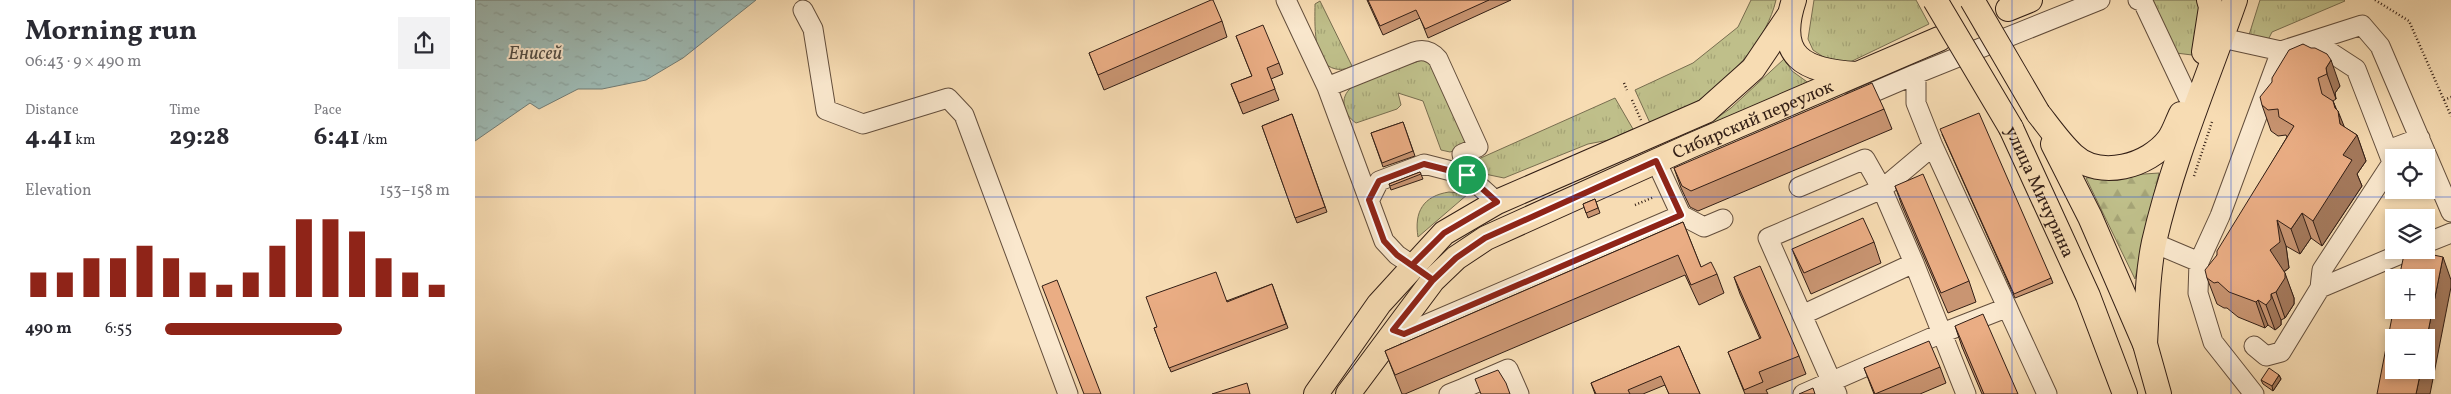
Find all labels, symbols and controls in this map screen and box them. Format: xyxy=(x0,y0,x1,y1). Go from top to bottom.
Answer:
text: Morning run xyxy=(25,12,197,51)
button: share xyxy=(398,17,450,69)
water label: Енисей xyxy=(508,41,562,67)
text: 06:43 · 9 × 490 m xyxy=(25,51,142,73)
street label: Сибирский переулок xyxy=(1669,75,1838,166)
text: Distance xyxy=(25,101,79,120)
text: Time xyxy=(169,101,200,120)
text: Pace xyxy=(314,101,342,120)
text: 4.41 xyxy=(25,120,72,155)
text: 29:28 xyxy=(169,120,230,155)
text: 6:41 xyxy=(314,120,360,155)
street label: улица Мичурина xyxy=(1998,123,2080,262)
text: km xyxy=(72,131,95,150)
text: /km xyxy=(360,131,388,150)
map controls xyxy=(2385,149,2435,379)
button: locate xyxy=(2385,149,2435,199)
pin xyxy=(1446,154,1488,196)
icon: arrive xyxy=(1453,161,1481,189)
text: Elevation xyxy=(25,180,92,202)
text: 153–158 m xyxy=(379,180,450,202)
button: layers xyxy=(2385,209,2435,259)
button: + xyxy=(2385,269,2435,319)
text: 490 m xyxy=(25,318,72,340)
text: 6:55 xyxy=(105,318,132,340)
button: − xyxy=(2385,329,2435,379)

